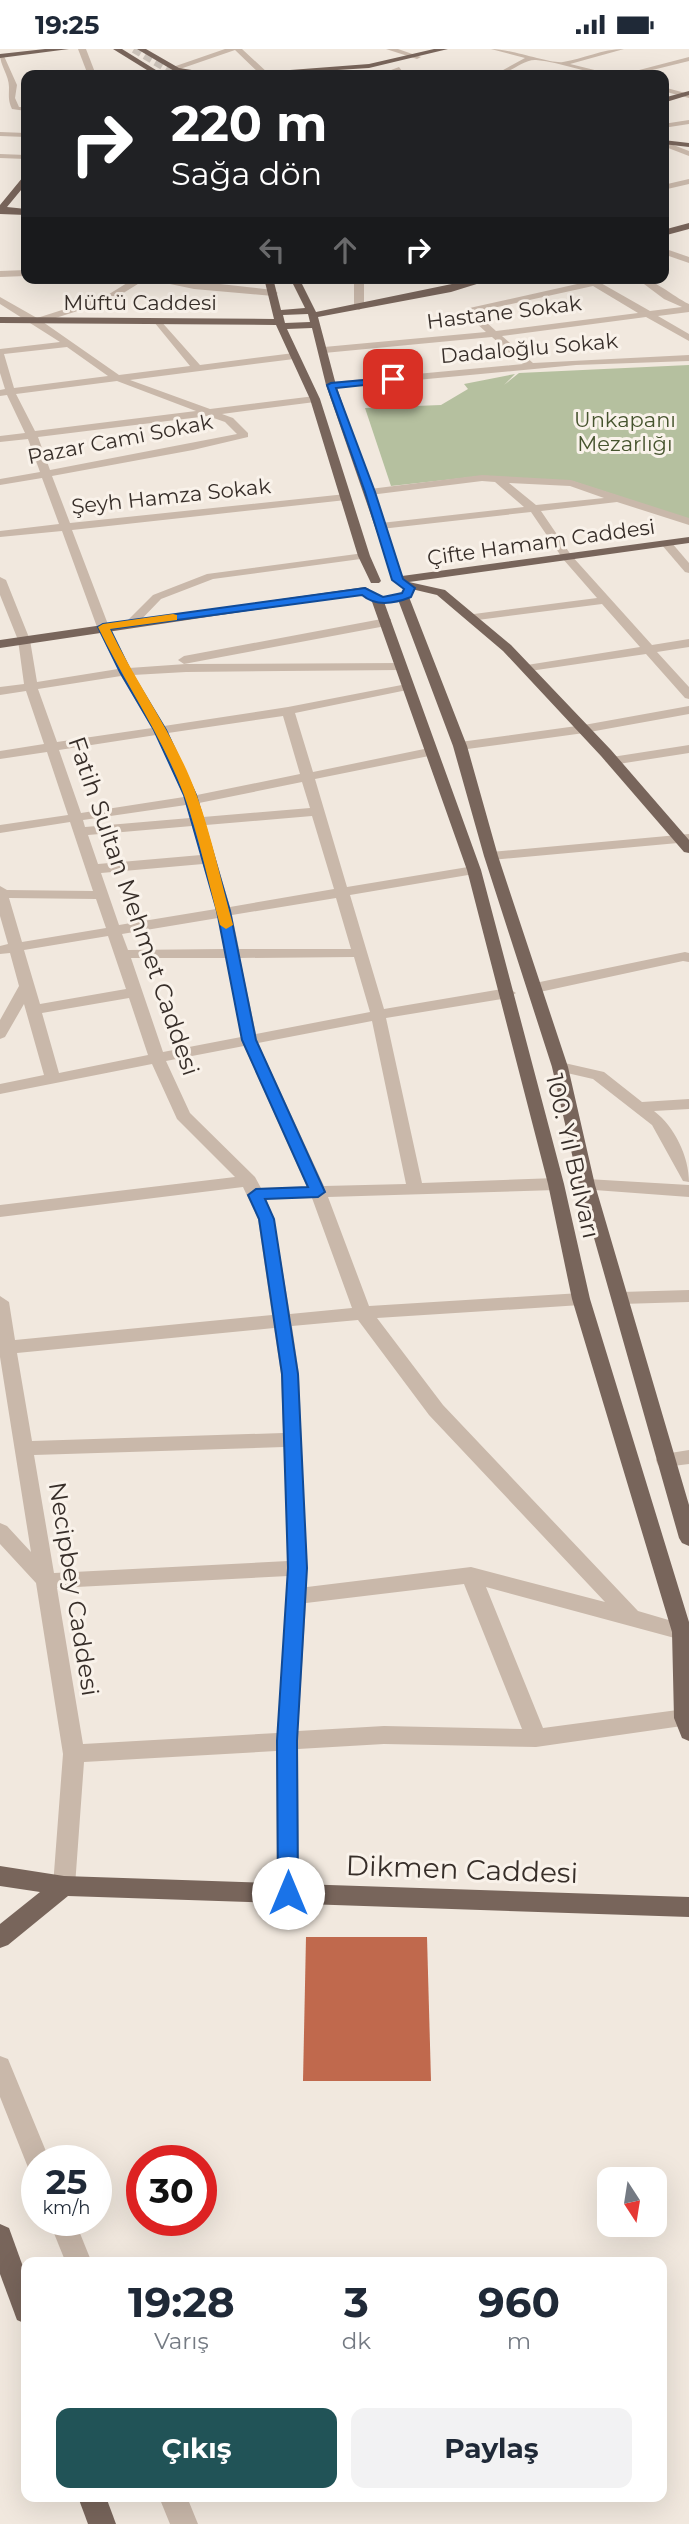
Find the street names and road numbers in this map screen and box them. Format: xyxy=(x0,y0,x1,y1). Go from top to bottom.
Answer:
street label: Müftü Caddesi xyxy=(63,290,217,315)
street label: Hastane Sokak xyxy=(425,290,583,334)
street label: Dadaloğlu Sokak xyxy=(439,328,619,368)
street label: Pazar Cami Sokak xyxy=(25,409,215,469)
street label: Şeyh Hamza Sokak xyxy=(70,473,272,519)
street label: Çifte Hamam Caddesi xyxy=(425,514,657,570)
street label: Fatih Sultan Mehmet Caddesi xyxy=(62,733,206,1079)
street label: 100. Yıl Bulvarı xyxy=(540,1071,606,1241)
street label: Necipbey Caddesi xyxy=(43,1480,105,1698)
street label: Dikmen Caddesi xyxy=(345,1848,579,1890)

